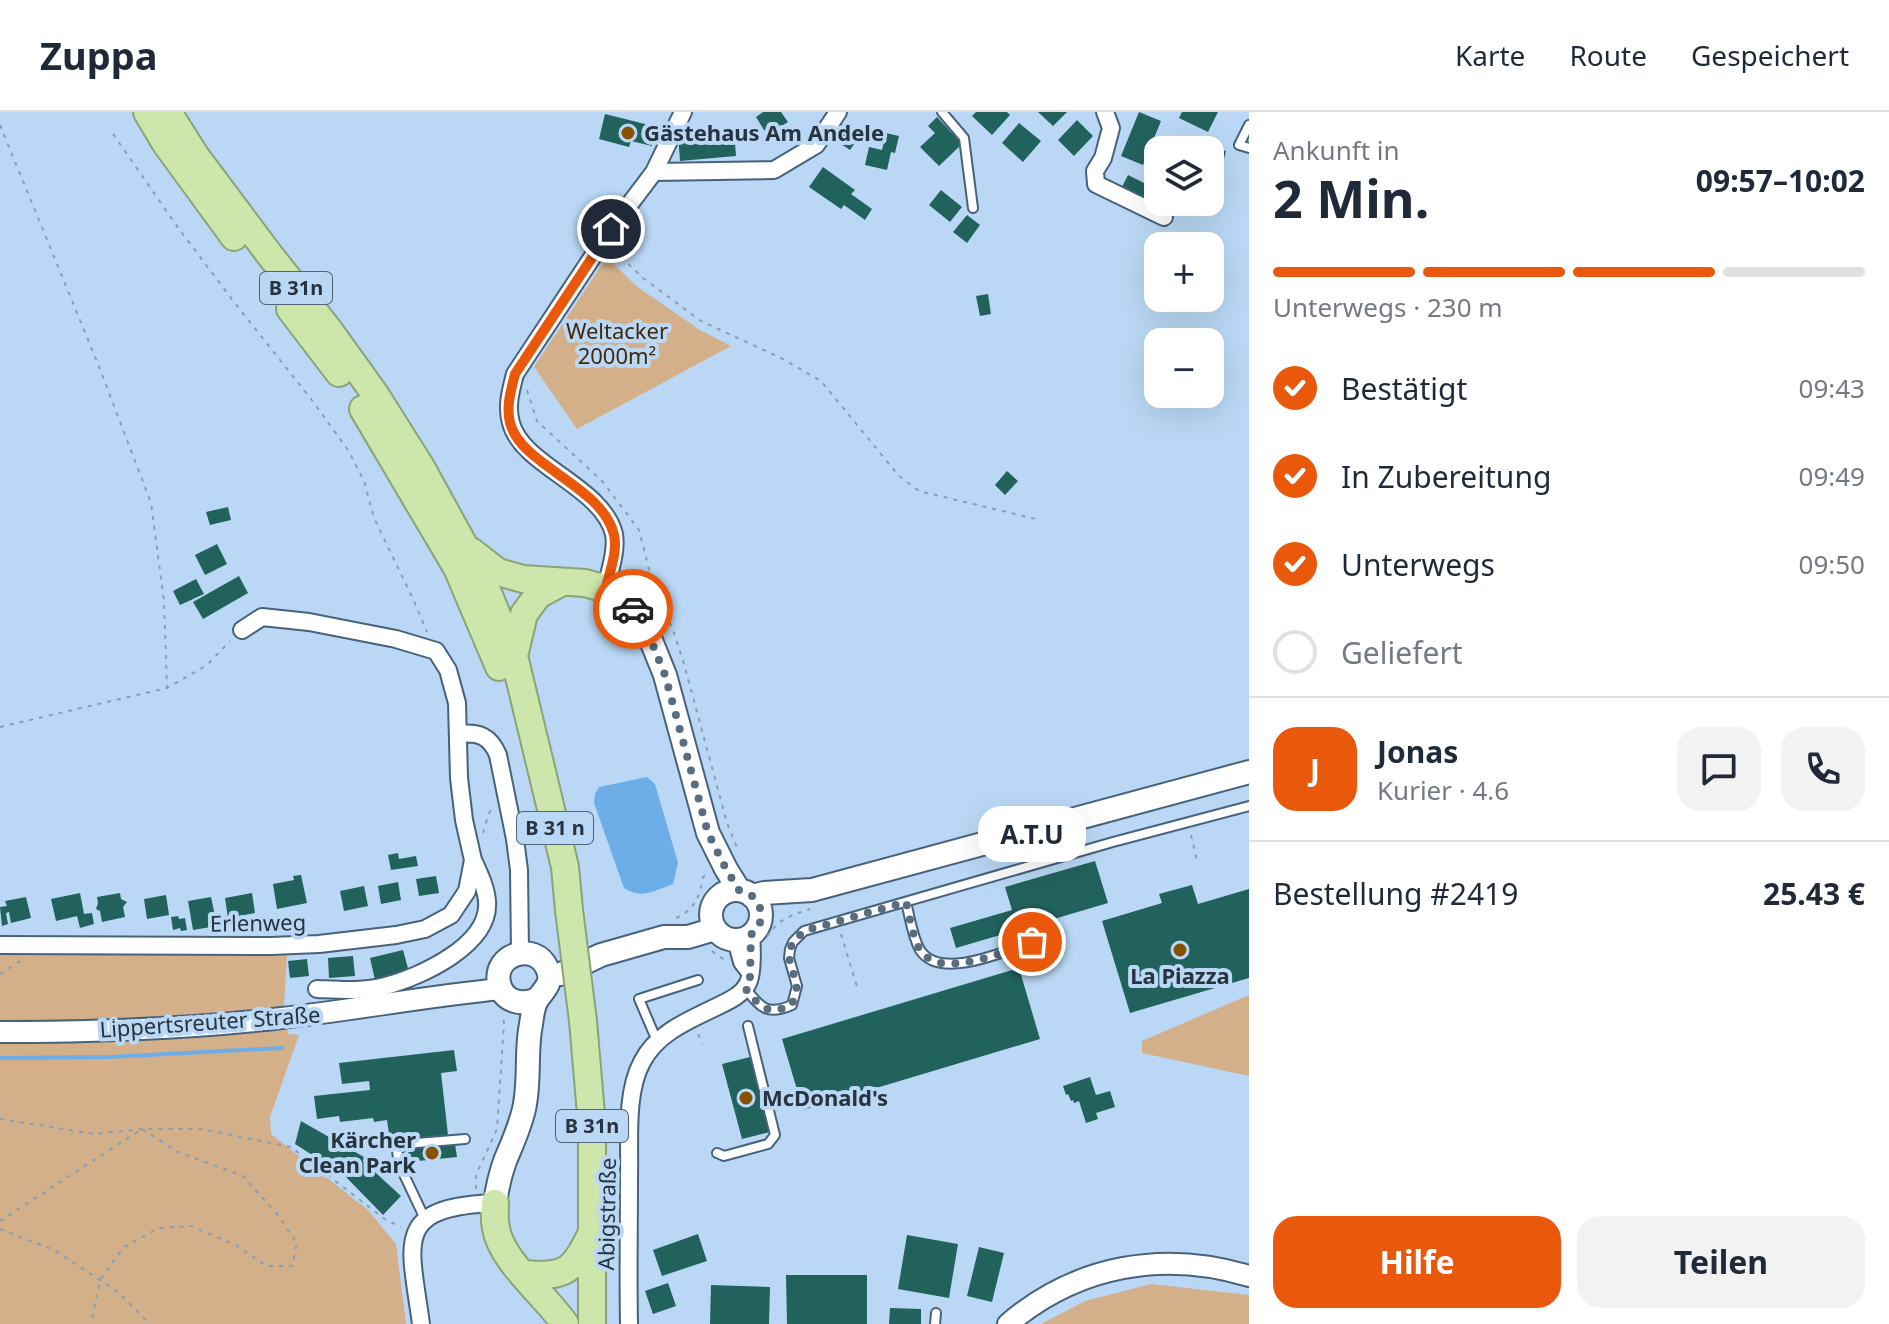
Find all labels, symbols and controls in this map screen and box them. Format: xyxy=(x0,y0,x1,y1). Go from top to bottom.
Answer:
text: Zuppa xyxy=(40,29,158,81)
text: Karte xyxy=(1455,36,1525,74)
text: Route xyxy=(1569,36,1647,74)
text: Gespeichert xyxy=(1691,36,1849,74)
place label: Gästehaus Am Andele xyxy=(644,117,884,147)
marker: Gästehaus Am Andele xyxy=(619,124,637,142)
text: Ankunft in xyxy=(1273,132,1400,168)
map controls xyxy=(1144,136,1224,408)
button: layers xyxy=(1144,136,1224,216)
text: 09:57–10:02 xyxy=(1696,160,1865,201)
text: 2 Min. xyxy=(1273,162,1429,233)
pin xyxy=(577,195,645,263)
icon: home xyxy=(589,207,633,251)
button: + xyxy=(1144,232,1224,312)
road number: B 31n xyxy=(260,272,332,304)
text: Unterwegs · 230 m xyxy=(1273,289,1503,325)
park label: Weltacker 2000m² xyxy=(566,315,668,370)
button: − xyxy=(1144,328,1224,408)
icon: check xyxy=(1273,366,1317,410)
text: Bestätigt xyxy=(1341,368,1467,409)
text: 09:43 xyxy=(1799,370,1865,406)
icon: check xyxy=(1273,454,1317,498)
text: In Zubereitung xyxy=(1341,456,1551,497)
text: 09:49 xyxy=(1799,458,1865,494)
icon: check xyxy=(1273,542,1317,586)
text: Unterwegs xyxy=(1341,544,1495,585)
text: 09:50 xyxy=(1799,546,1865,582)
courier xyxy=(593,569,673,649)
icon: car xyxy=(611,587,655,631)
text: Geliefert xyxy=(1341,632,1463,673)
button: chat xyxy=(1677,727,1761,811)
button: phone xyxy=(1781,727,1865,811)
text: Jonas xyxy=(1377,731,1458,772)
text: J xyxy=(1310,749,1320,790)
text: Kurier · 4.6 xyxy=(1377,772,1509,808)
callout: A.T.U xyxy=(978,806,1086,862)
road number: B 31 n xyxy=(517,812,593,844)
text: A.T.U xyxy=(1000,816,1064,852)
text: Bestellung #2419 xyxy=(1273,873,1518,914)
text: 25.43 € xyxy=(1763,873,1865,914)
street label: Erlenweg xyxy=(210,906,306,938)
pin xyxy=(998,908,1066,976)
icon: bag xyxy=(1010,920,1054,964)
marker: La Piazza xyxy=(1171,941,1189,959)
place label: La Piazza xyxy=(1130,960,1230,990)
street label: Lippertsreuter Straße xyxy=(98,998,321,1044)
place label: McDonald's xyxy=(762,1082,888,1112)
marker: McDonald's xyxy=(737,1089,755,1107)
road number: B 31n xyxy=(556,1110,628,1142)
place label: Kärcher Clean Park xyxy=(299,1124,416,1179)
marker: Kärcher Clean Park xyxy=(423,1144,441,1162)
street label: Abigstraße xyxy=(590,1157,622,1271)
button: Hilfe xyxy=(1273,1216,1561,1308)
button: Teilen xyxy=(1577,1216,1865,1308)

